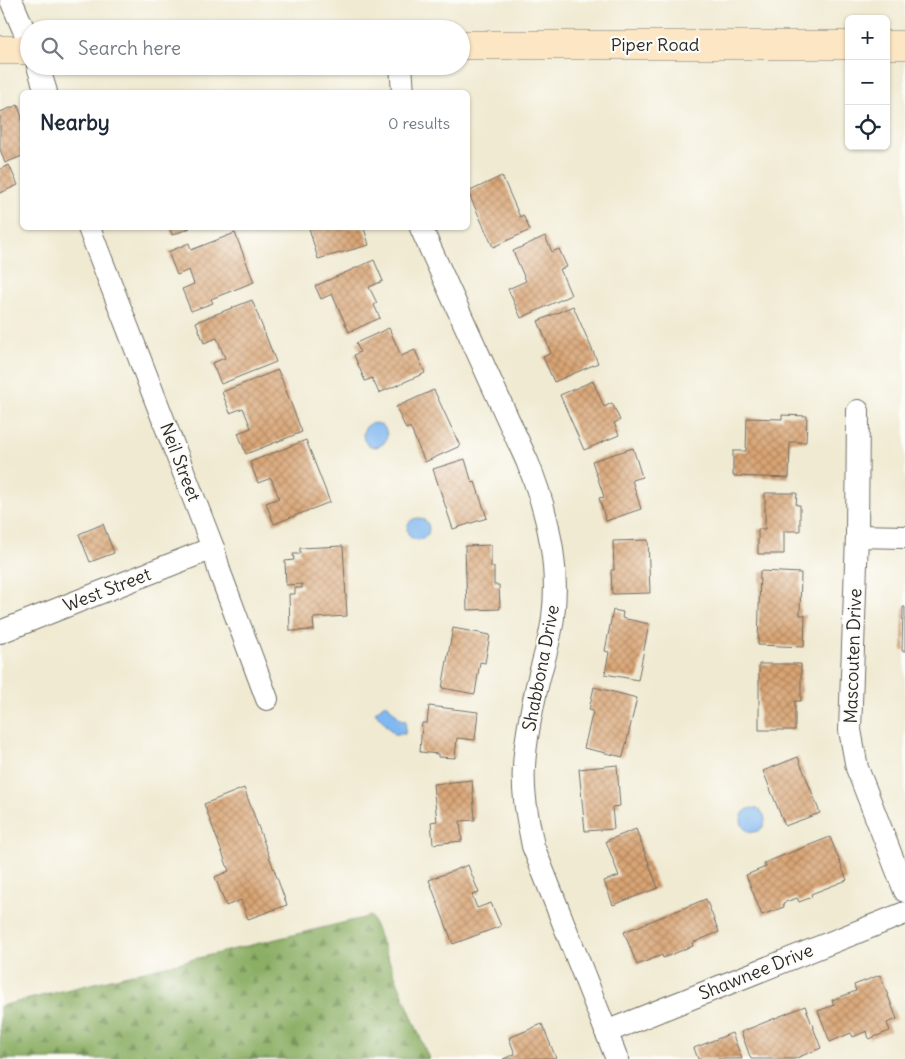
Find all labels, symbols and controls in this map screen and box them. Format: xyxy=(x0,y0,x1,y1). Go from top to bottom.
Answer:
map controls xyxy=(845,15,890,150)
button: + xyxy=(845,15,890,60)
search box xyxy=(20,20,470,75)
street label: Piper Road xyxy=(611,33,700,56)
icon: search xyxy=(38,34,66,62)
text: Search here xyxy=(78,36,181,60)
button: − xyxy=(845,60,890,105)
button: locate xyxy=(845,105,890,150)
text: Nearby xyxy=(40,109,110,136)
text: 0 results xyxy=(388,113,450,133)
street label: Neil Street xyxy=(155,419,206,504)
street label: West Street xyxy=(60,562,154,617)
street label: Mascouten Drive xyxy=(839,588,866,724)
street label: Shabbona Drive xyxy=(517,603,564,733)
street label: Shawnee Drive xyxy=(695,938,816,1005)

